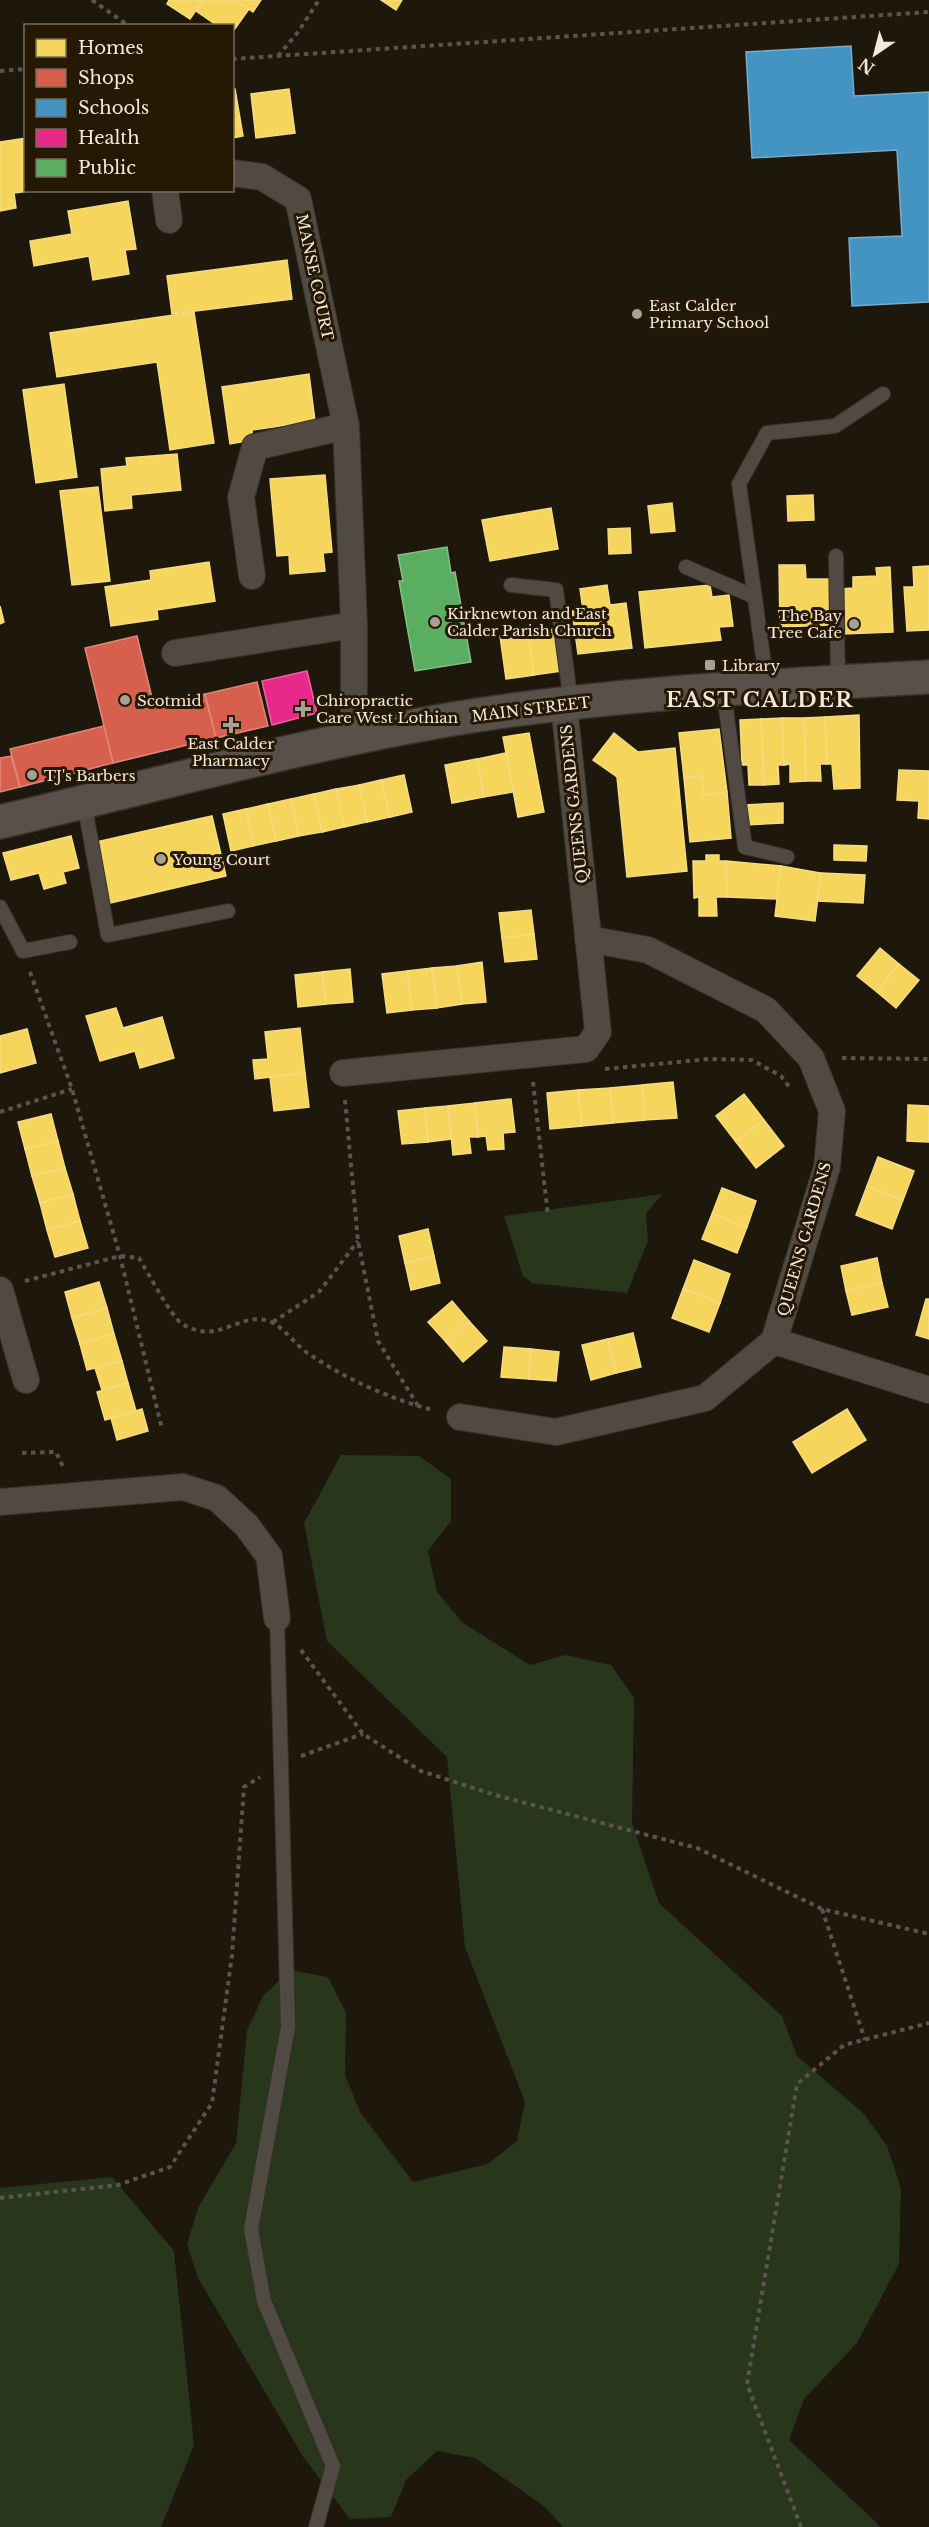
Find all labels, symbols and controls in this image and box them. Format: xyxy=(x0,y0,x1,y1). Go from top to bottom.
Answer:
legend xyxy=(24,24,234,192)
north arrow xyxy=(845,24,905,84)
text: Homes xyxy=(78,37,144,59)
text: N xyxy=(854,54,878,79)
text: Shops xyxy=(78,67,134,89)
text: Schools xyxy=(78,97,149,119)
text: Health xyxy=(78,127,140,149)
text: Public xyxy=(78,157,136,179)
street label: MANSE COURT xyxy=(292,212,338,342)
place label: East Calder Primary School xyxy=(649,296,769,332)
marker: East Calder Primary School xyxy=(630,307,644,321)
place label: Kirknewton and East Calder Parish Church xyxy=(447,604,612,640)
place label: The Bay Tree Cafe xyxy=(768,606,842,642)
marker: Kirknewton and East Calder Parish Church xyxy=(428,615,442,629)
marker: The Bay Tree Cafe xyxy=(847,617,861,631)
place label: Library xyxy=(722,656,780,675)
marker: Library xyxy=(703,658,717,672)
district label: EAST CALDER xyxy=(666,687,854,713)
place label: Scotmid xyxy=(137,691,202,710)
place label: Chiropractic Care West Lothian xyxy=(316,691,458,727)
street label: MAIN STREET xyxy=(471,692,591,726)
marker: Scotmid xyxy=(118,693,132,707)
marker: Chiropractic Care West Lothian xyxy=(294,700,312,718)
marker: East Calder Pharmacy xyxy=(224,718,238,732)
street label: QUEENS GARDENS xyxy=(556,724,592,884)
place label: East Calder Pharmacy xyxy=(187,734,275,770)
place label: TJ's Barbers xyxy=(44,766,136,785)
marker: TJ's Barbers xyxy=(25,768,39,782)
place label: Young Court xyxy=(172,850,271,869)
marker: Young Court xyxy=(154,852,168,866)
street label: QUEENS GARDENS xyxy=(773,1160,835,1318)

